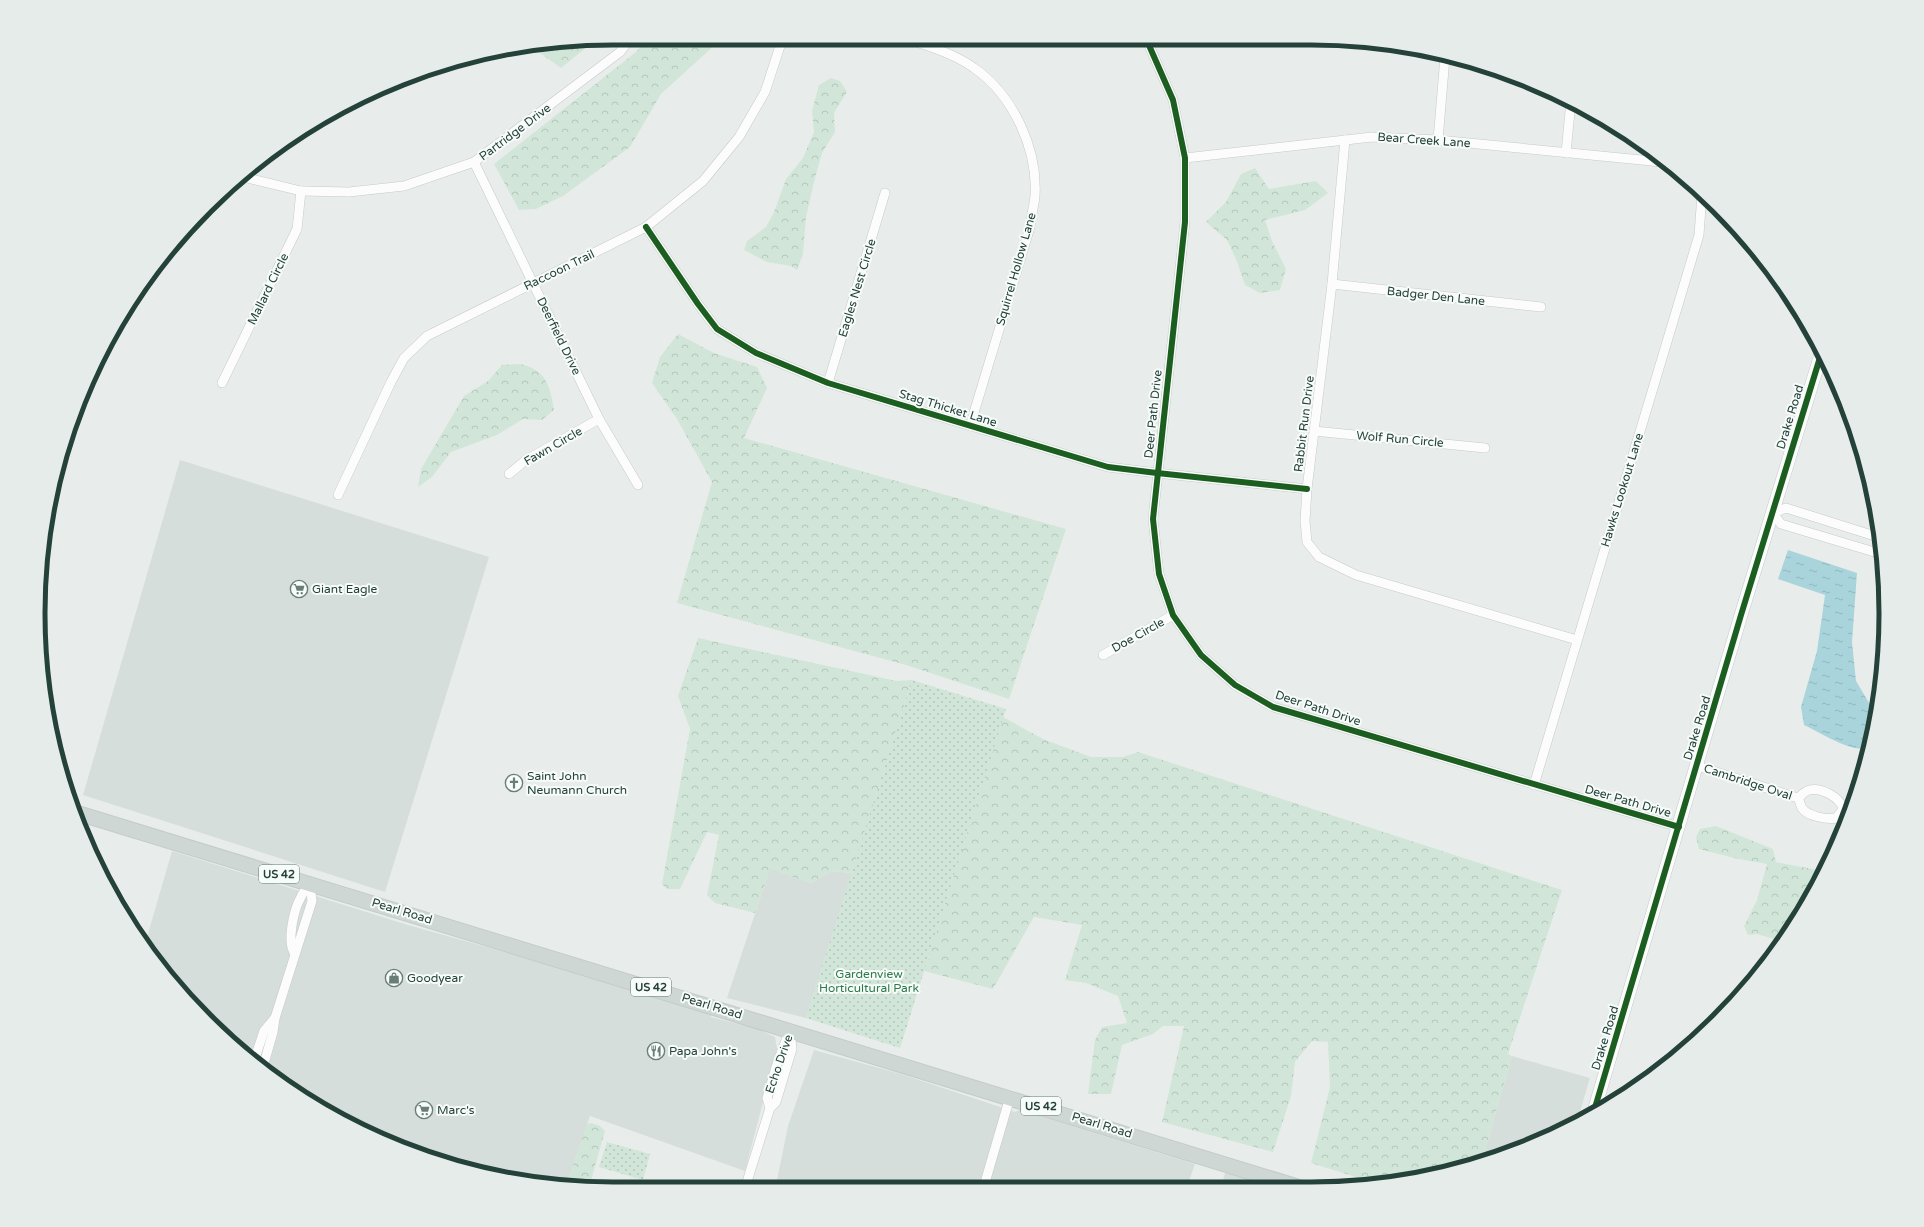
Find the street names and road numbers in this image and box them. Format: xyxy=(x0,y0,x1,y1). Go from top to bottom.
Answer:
street label: Partridge Drive xyxy=(476,100,554,163)
street label: Bear Creek Lane xyxy=(1377,130,1471,150)
street label: Squirrel Hollow Lane xyxy=(993,211,1039,327)
street label: Eagles Nest Circle xyxy=(835,237,879,339)
street label: Raccoon Trail xyxy=(521,247,597,293)
street label: Mallard Circle xyxy=(245,251,291,327)
street label: Badger Den Lane xyxy=(1386,284,1486,308)
street label: Deerfield Drive xyxy=(534,295,584,377)
street label: Deer Path Drive xyxy=(1141,369,1165,459)
street label: Rabbit Run Drive xyxy=(1291,375,1317,473)
street label: Drake Road xyxy=(1774,383,1806,451)
street label: Stag Thicket Lane xyxy=(897,386,999,430)
street label: Fawn Circle xyxy=(521,424,585,468)
street label: Wolf Run Circle xyxy=(1356,428,1445,450)
street label: Hawks Lookout Lane xyxy=(1598,431,1646,549)
street label: Doe Circle xyxy=(1109,615,1167,655)
street label: Deer Path Drive xyxy=(1274,688,1363,728)
street label: Drake Road xyxy=(1681,694,1713,762)
street label: Cambridge Oval xyxy=(1702,761,1794,803)
street label: Deer Path Drive xyxy=(1583,782,1673,820)
road number: US 42 xyxy=(259,865,299,883)
street label: Pearl Road xyxy=(370,895,434,927)
road number: US 42 xyxy=(631,978,671,996)
street label: Pearl Road xyxy=(680,990,744,1022)
street label: Drake Road xyxy=(1589,1004,1621,1072)
street label: Echo Drive xyxy=(762,1033,796,1095)
road number: US 42 xyxy=(1021,1097,1061,1115)
street label: Pearl Road xyxy=(1070,1109,1134,1141)

